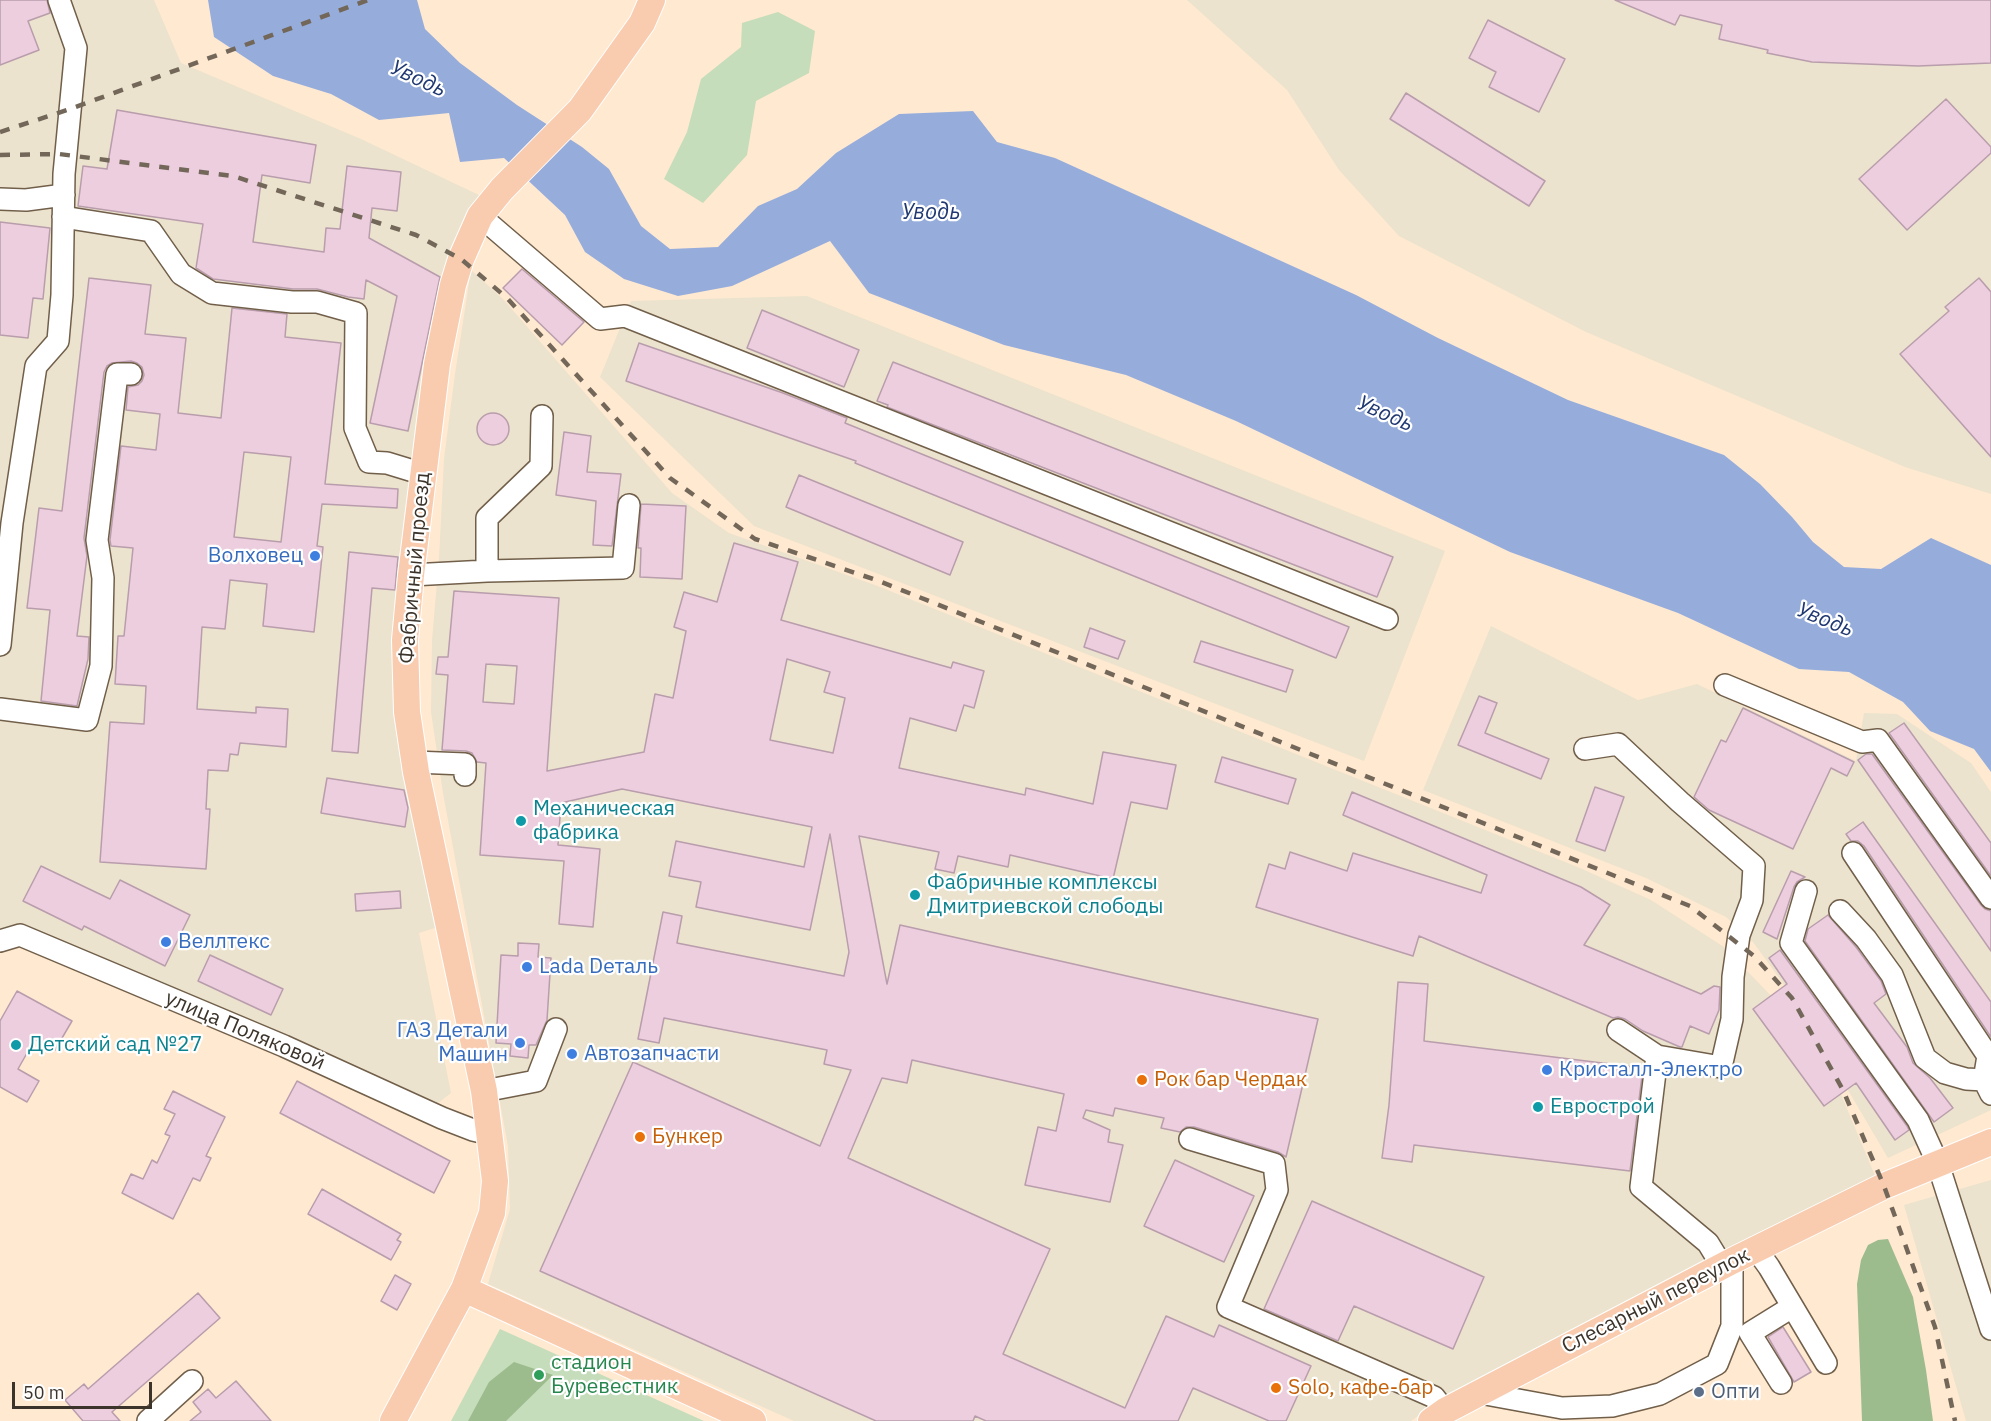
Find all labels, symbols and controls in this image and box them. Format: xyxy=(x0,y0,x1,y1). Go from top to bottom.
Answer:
water label: Уводь xyxy=(386,55,450,103)
water label: Уводь xyxy=(902,200,960,226)
water label: Уводь xyxy=(1353,390,1417,438)
street label: Фабричный проезд xyxy=(394,471,436,665)
place label: Волховец xyxy=(208,543,303,569)
marker: Волховец xyxy=(308,549,322,563)
water label: Уводь xyxy=(1793,597,1857,643)
place label: Механическая фабрика xyxy=(533,796,675,846)
marker: Механическая фабрика xyxy=(514,814,528,828)
place label: Фабричные комплексы Дмитриевской слободы xyxy=(927,870,1163,920)
marker: Фабричные комплексы Дмитриевской слободы xyxy=(908,888,922,902)
place label: Веллтекс xyxy=(178,929,270,955)
marker: Веллтекс xyxy=(159,935,173,949)
place label: Lada Dеталь xyxy=(539,954,658,980)
marker: Lada Dеталь xyxy=(520,960,534,974)
street label: улица Поляковой xyxy=(161,986,329,1076)
place label: ГАЗ Детали Машин xyxy=(397,1018,508,1068)
place label: Детский сад №27 xyxy=(28,1032,202,1058)
marker: ГАЗ Детали Машин xyxy=(513,1036,527,1050)
marker: Детский сад №27 xyxy=(9,1038,23,1052)
place label: Автозапчасти xyxy=(584,1041,719,1067)
marker: Автозапчасти xyxy=(565,1047,579,1061)
place label: Кристалл-Электро xyxy=(1559,1057,1743,1083)
marker: Кристалл-Электро xyxy=(1540,1063,1554,1077)
place label: Рок бар Чердак xyxy=(1154,1067,1307,1093)
marker: Рок бар Чердак xyxy=(1135,1073,1149,1087)
place label: Еврострой xyxy=(1550,1094,1655,1120)
marker: Еврострой xyxy=(1531,1100,1545,1114)
place label: Бункер xyxy=(652,1124,723,1150)
marker: Бункер xyxy=(633,1130,647,1144)
street label: Слесарный переулок xyxy=(1558,1243,1754,1359)
place label: стадион Буревестник xyxy=(551,1350,678,1400)
marker: стадион Буревестник xyxy=(532,1368,546,1382)
scale bar xyxy=(15,1370,154,1408)
place label: Solo, кафе-бар xyxy=(1288,1375,1433,1401)
place label: Опти xyxy=(1711,1379,1760,1405)
text: 50 m xyxy=(23,1381,65,1404)
marker: Solo, кафе-бар xyxy=(1269,1381,1283,1395)
marker: Опти xyxy=(1692,1385,1706,1399)

